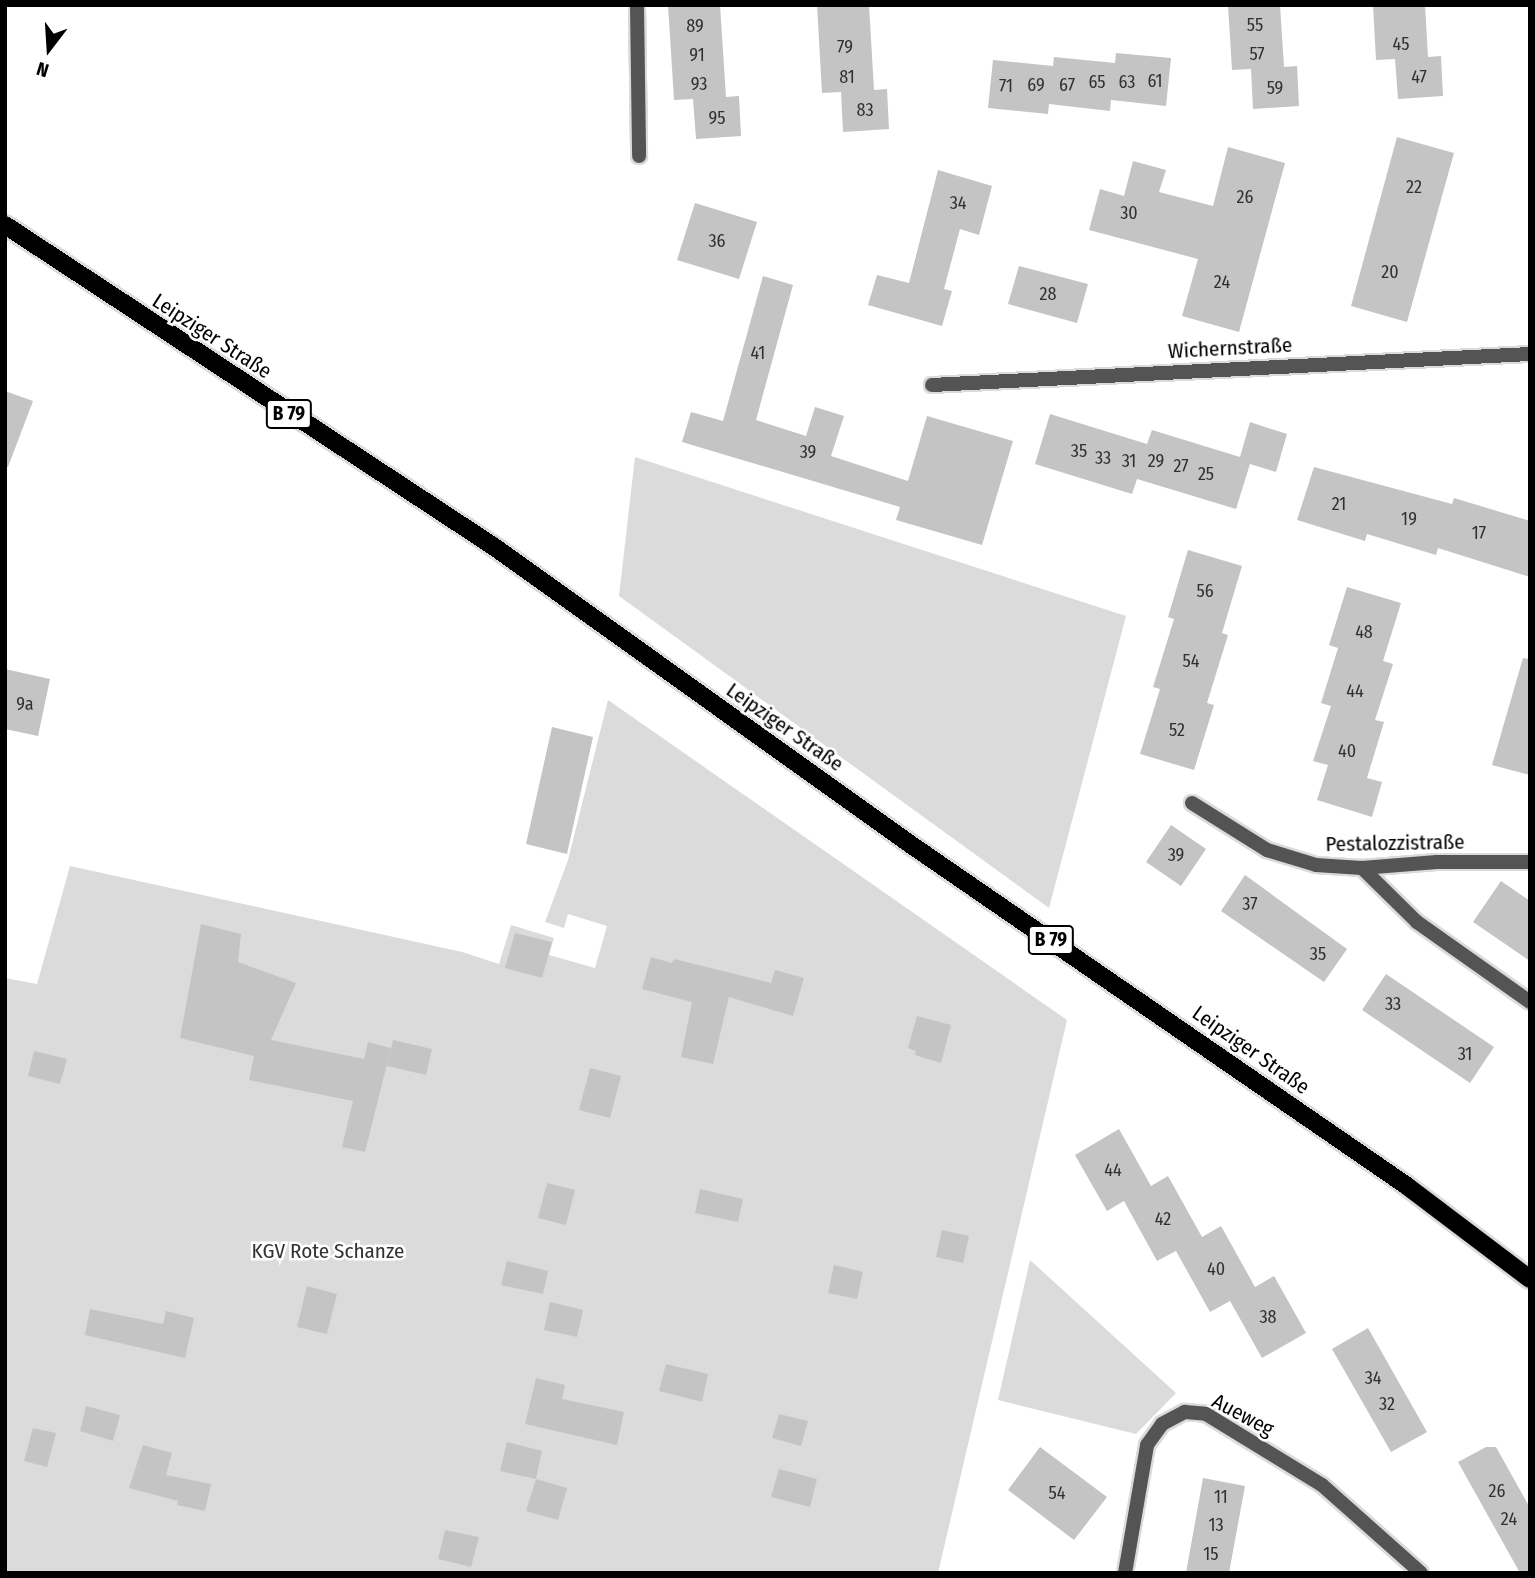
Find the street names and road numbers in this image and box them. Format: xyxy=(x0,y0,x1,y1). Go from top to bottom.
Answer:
street label: Leipziger Straße xyxy=(148,288,276,384)
street label: Wichernstraße xyxy=(1167,332,1293,364)
road number: B 79 xyxy=(264,398,314,430)
street label: Leipziger Straße xyxy=(722,677,848,777)
street label: Pestalozzistraße xyxy=(1325,829,1465,857)
road number: B 79 xyxy=(1026,924,1076,956)
street label: Leipziger Straße xyxy=(1188,1000,1314,1100)
street label: Aueweg xyxy=(1208,1388,1278,1442)

